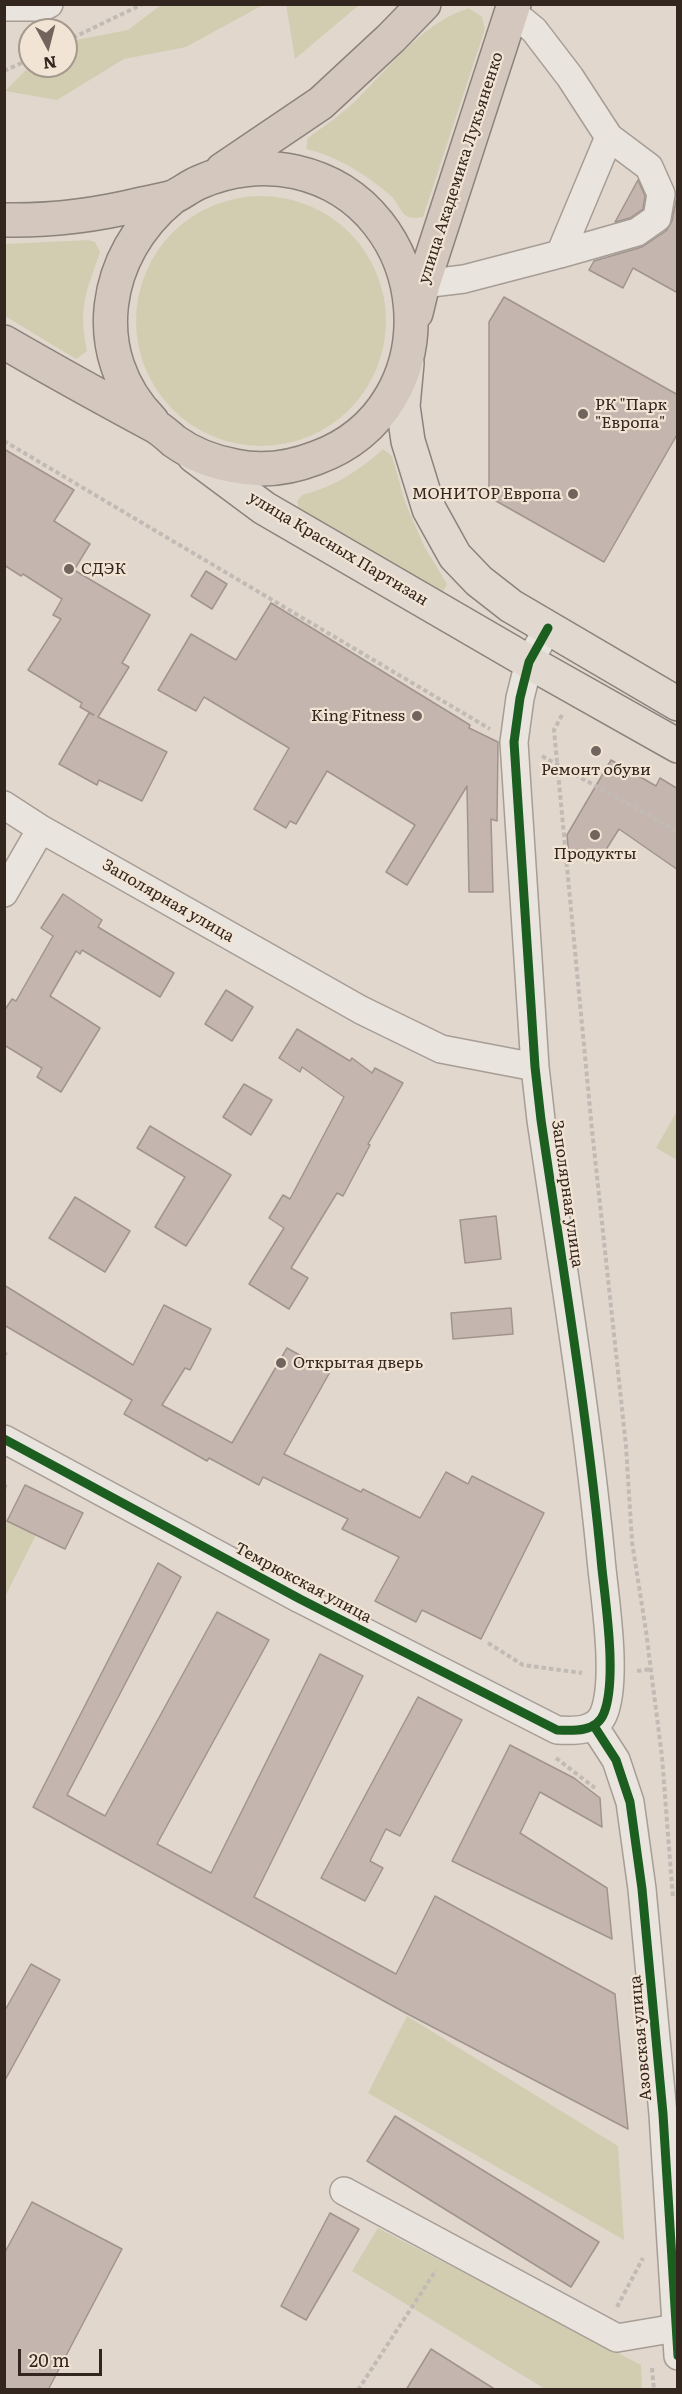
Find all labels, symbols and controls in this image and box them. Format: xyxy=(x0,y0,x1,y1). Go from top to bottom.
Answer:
north arrow xyxy=(18,18,78,78)
street label: улица Академика Лукьяненко xyxy=(414,50,508,286)
text: N xyxy=(42,51,58,77)
place label: РК "Парк "Европа" xyxy=(595,395,667,433)
marker: РК "Парк "Европа" xyxy=(576,407,590,421)
place label: МОНИТОР Европа xyxy=(412,484,561,504)
marker: МОНИТОР Европа xyxy=(566,487,580,501)
street label: улица Красных Партизан xyxy=(245,488,431,610)
place label: СДЭК xyxy=(81,559,126,579)
marker: СДЭК xyxy=(62,562,76,576)
place label: King Fitness xyxy=(311,706,405,726)
marker: King Fitness xyxy=(410,709,424,723)
marker: Ремонт обуви xyxy=(589,744,603,758)
place label: Ремонт обуви xyxy=(541,760,651,780)
marker: Продукты xyxy=(588,828,602,842)
place label: Продукты xyxy=(554,844,636,864)
street label: Заполярная улица xyxy=(99,855,237,947)
street label: Заполярная улица xyxy=(547,1119,587,1269)
place label: Открытая дверь xyxy=(293,1353,423,1373)
marker: Открытая дверь xyxy=(274,1356,288,1370)
street label: Темрюкская улица xyxy=(231,1539,375,1627)
street label: Азовская улица xyxy=(626,1974,656,2102)
scale bar xyxy=(21,2337,105,2375)
text: 20 m xyxy=(29,2346,70,2373)

